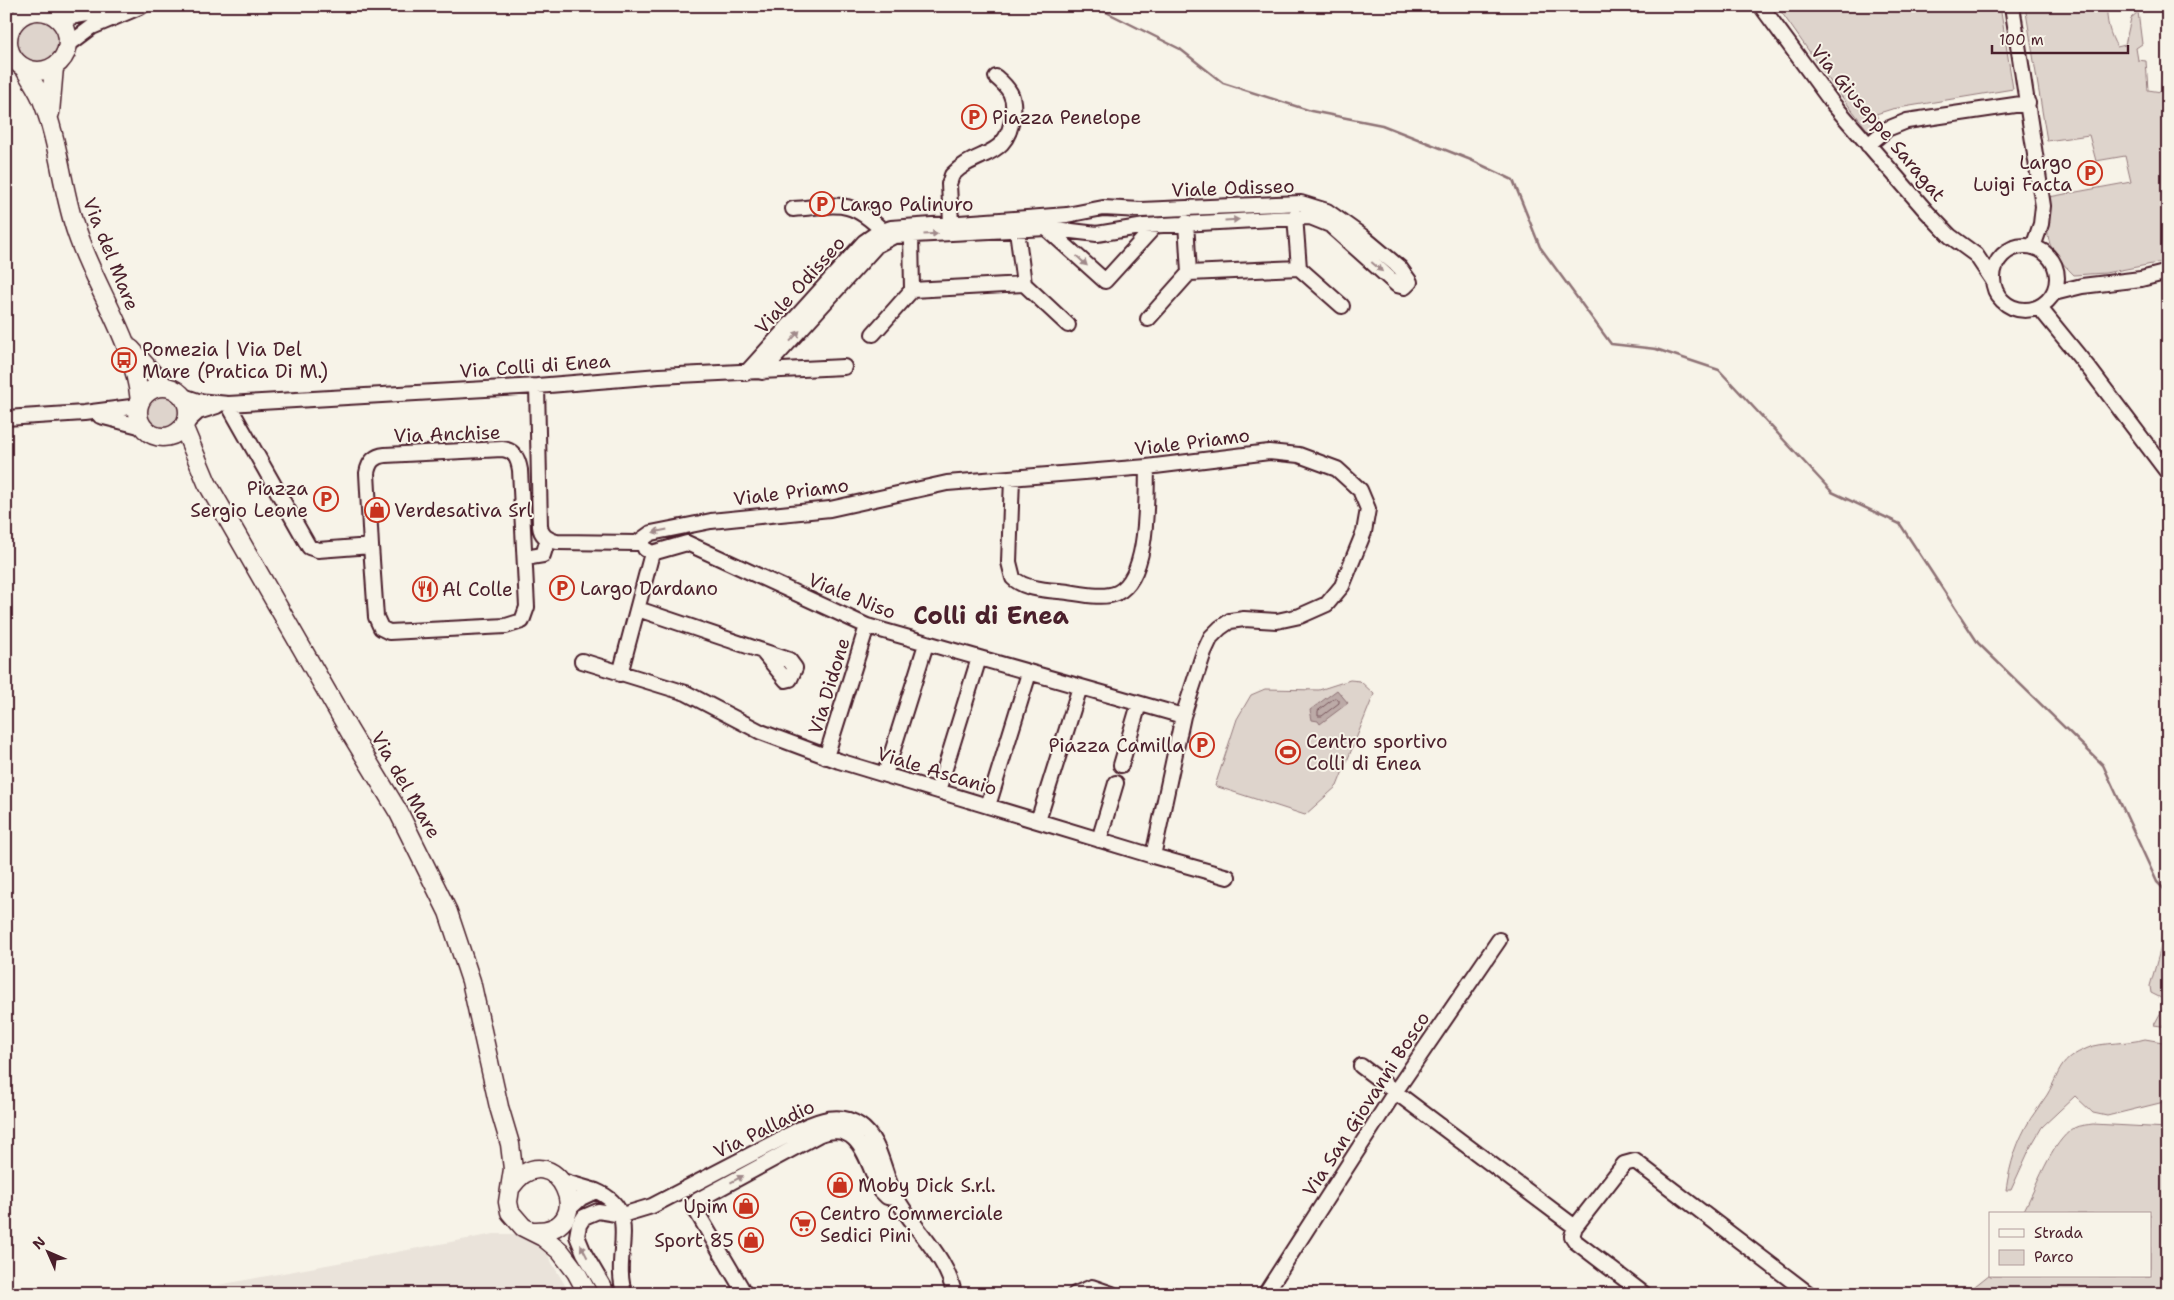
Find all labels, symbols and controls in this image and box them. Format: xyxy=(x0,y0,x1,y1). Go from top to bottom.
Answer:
scale bar xyxy=(1992,22,2128,54)
text: 100 m xyxy=(1999,30,2044,50)
street label: Via Giuseppe Saragat xyxy=(1805,39,1951,207)
parking icon: Piazza Penelope xyxy=(961,104,987,130)
place label: Piazza Penelope xyxy=(992,105,1141,130)
place label: Largo Luigi Facta xyxy=(1973,150,2072,197)
parking icon: Largo Luigi Facta xyxy=(2077,160,2103,186)
street label: Viale Odisseo xyxy=(1171,173,1295,203)
parking icon: Largo Palinuro xyxy=(809,191,835,217)
place label: Largo Palinuro xyxy=(840,192,974,217)
street label: Via del Mare xyxy=(77,194,145,314)
one-way arrow xyxy=(1225,215,1241,223)
one-way arrow xyxy=(924,229,940,237)
street label: Viale Odisseo xyxy=(749,231,851,339)
one-way arrow xyxy=(1076,255,1088,267)
one-way arrow xyxy=(1370,261,1383,272)
one-way arrow xyxy=(789,330,801,342)
place label: Pomezia | Via Del Mare (Pratica Di M.) xyxy=(142,337,328,384)
bus stop icon: Pomezia | Via Del Mare (Pratica Di M.) xyxy=(111,347,137,373)
street label: Via Colli di Enea xyxy=(459,348,611,384)
street label: Via Anchise xyxy=(393,420,501,448)
street label: Viale Priamo xyxy=(1133,423,1251,461)
street label: Viale Priamo xyxy=(732,473,850,511)
place label: Piazza Sergio Leone xyxy=(190,476,308,523)
parking icon: Piazza Sergio Leone xyxy=(313,486,339,512)
shop icon: Verdesativa Srl xyxy=(364,497,390,523)
place label: Verdesativa Srl xyxy=(394,498,533,523)
one-way arrow xyxy=(653,527,668,535)
street label: Viale Niso xyxy=(804,567,900,625)
parking icon: Largo Dardano xyxy=(549,575,575,601)
restaurant icon: Al Colle xyxy=(412,576,438,602)
place label: Largo Dardano xyxy=(580,576,718,601)
place label: Al Colle xyxy=(442,577,513,602)
district label: Colli di Enea xyxy=(913,600,1069,632)
street label: Via Didone xyxy=(802,635,856,737)
street label: Via del Mare xyxy=(365,727,447,843)
place label: Centro sportivo Colli di Enea xyxy=(1306,729,1447,776)
parking icon: Piazza Camilla xyxy=(1189,732,1215,758)
place label: Piazza Camilla xyxy=(1048,733,1184,758)
sports icon: Centro sportivo Colli di Enea xyxy=(1275,739,1301,765)
street label: Viale Ascanio xyxy=(874,741,1000,801)
street label: Via San Giovanni Bosco xyxy=(1297,1007,1435,1201)
street label: Via Palladio xyxy=(709,1094,819,1164)
shop icon: Moby Dick S.r.l. xyxy=(827,1172,853,1198)
place label: Moby Dick S.r.l. xyxy=(858,1173,996,1198)
one-way arrow xyxy=(731,1174,744,1183)
shop icon: Upim xyxy=(733,1193,759,1219)
place label: Upim xyxy=(683,1194,728,1219)
place label: Centro Commerciale Sedici Pini xyxy=(820,1201,1003,1248)
supermarket icon: Centro Commerciale Sedici Pini xyxy=(790,1211,816,1237)
legend xyxy=(1989,1212,2152,1278)
text: Strada xyxy=(2034,1223,2083,1243)
shop icon: Sport 85 xyxy=(738,1227,764,1253)
north arrow xyxy=(22,1228,72,1278)
place label: Sport 85 xyxy=(654,1228,734,1253)
text: N xyxy=(29,1233,49,1253)
one-way arrow xyxy=(580,1244,588,1259)
text: Parco xyxy=(2034,1247,2074,1267)

